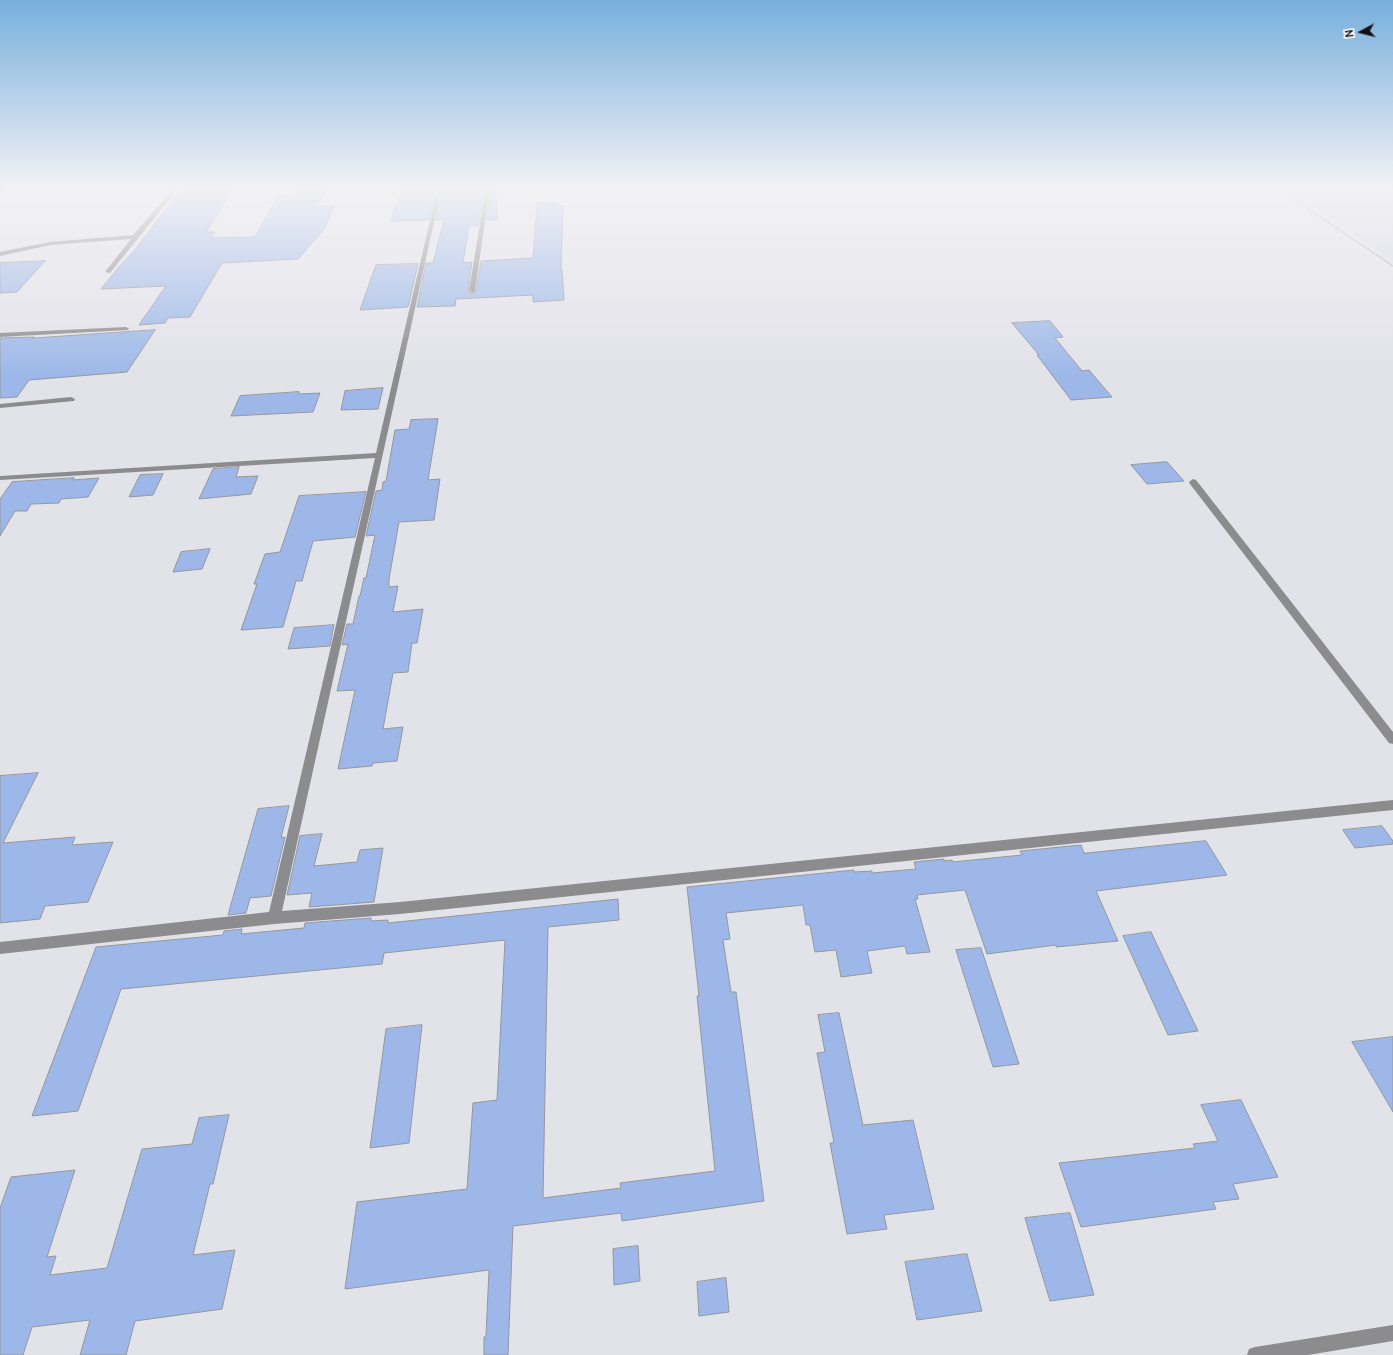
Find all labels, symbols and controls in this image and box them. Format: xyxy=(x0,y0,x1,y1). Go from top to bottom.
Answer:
north arrow xyxy=(1341,12,1381,52)
text: N xyxy=(1342,29,1357,38)

